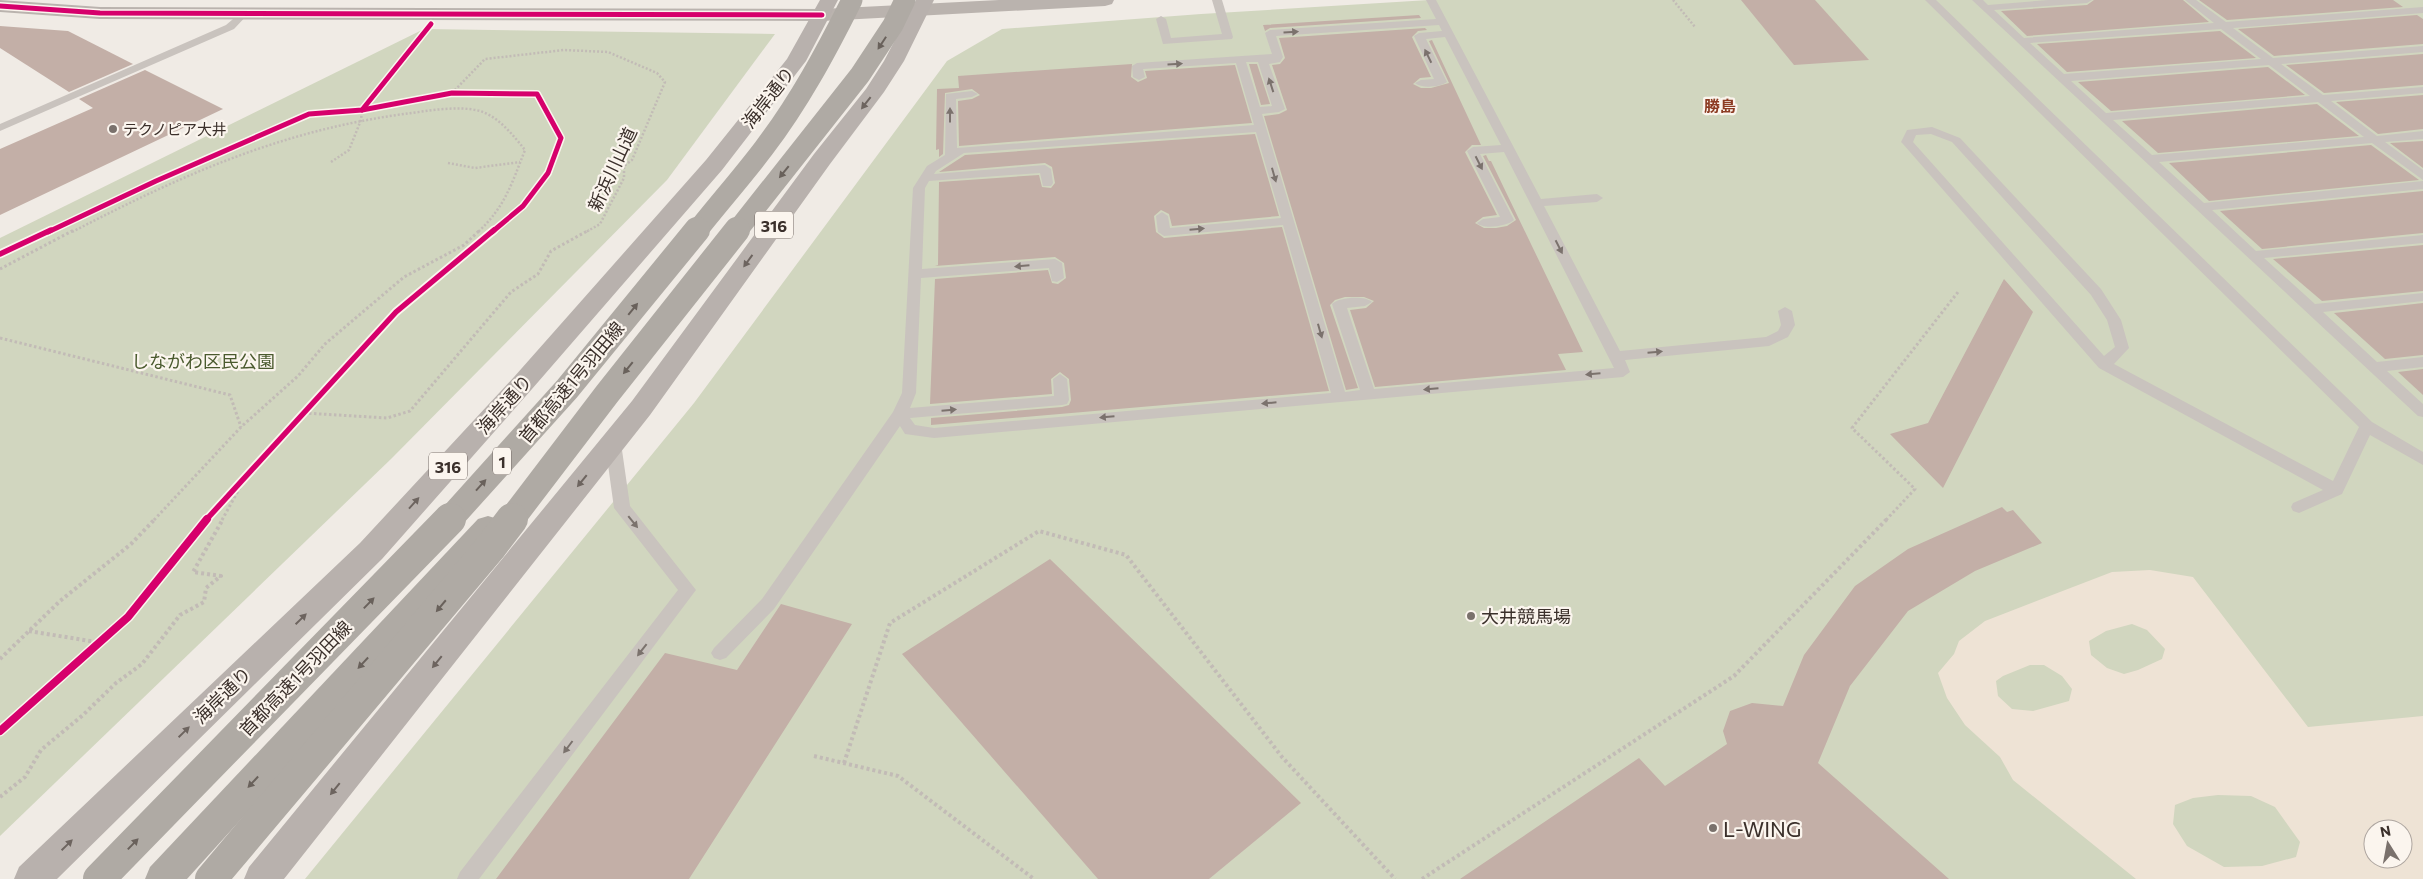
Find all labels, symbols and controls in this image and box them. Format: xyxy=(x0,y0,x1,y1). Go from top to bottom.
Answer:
one-way arrow xyxy=(1283,27,1299,35)
one-way arrow xyxy=(877,36,887,49)
one-way arrow xyxy=(1424,49,1432,63)
one-way arrow xyxy=(1167,59,1183,67)
street label: 海岸通り xyxy=(737,62,799,132)
one-way arrow xyxy=(1266,77,1274,92)
one-way arrow xyxy=(860,96,871,109)
district label: 勝島 xyxy=(1704,96,1736,115)
one-way arrow xyxy=(946,107,954,123)
place label: テクノピア大井 xyxy=(123,120,227,138)
marker: テクノピア大井 xyxy=(107,123,119,135)
street label: 新浜川山道 xyxy=(583,124,641,214)
one-way arrow xyxy=(1475,156,1483,171)
one-way arrow xyxy=(778,165,789,178)
one-way arrow xyxy=(1271,167,1279,182)
road number: 316 xyxy=(755,212,793,238)
one-way arrow xyxy=(1189,225,1205,233)
one-way arrow xyxy=(1555,239,1563,254)
one-way arrow xyxy=(743,254,753,268)
one-way arrow xyxy=(1014,262,1030,270)
one-way arrow xyxy=(627,303,638,316)
street label: 首都高速1号羽田線 xyxy=(514,317,628,447)
one-way arrow xyxy=(1316,323,1324,338)
one-way arrow xyxy=(1648,348,1664,356)
park label: しながわ区民公園 xyxy=(131,350,275,372)
one-way arrow xyxy=(623,361,634,374)
street label: 海岸通り xyxy=(472,370,536,438)
one-way arrow xyxy=(1584,371,1600,379)
one-way arrow xyxy=(1423,385,1439,393)
one-way arrow xyxy=(1261,399,1277,407)
one-way arrow xyxy=(941,405,957,413)
one-way arrow xyxy=(1099,414,1115,422)
road number: 1 xyxy=(493,448,511,474)
road number: 316 xyxy=(429,452,467,480)
one-way arrow xyxy=(577,474,588,487)
one-way arrow xyxy=(475,479,487,491)
one-way arrow xyxy=(408,498,420,510)
one-way arrow xyxy=(627,515,638,528)
one-way arrow xyxy=(363,597,375,609)
one-way arrow xyxy=(436,599,447,612)
place label: 大井競馬場 xyxy=(1481,605,1571,627)
marker: 大井競馬場 xyxy=(1465,610,1477,622)
one-way arrow xyxy=(294,613,306,625)
street label: 首都高速1号羽田線 xyxy=(234,616,356,740)
one-way arrow xyxy=(637,643,648,656)
one-way arrow xyxy=(431,655,442,668)
one-way arrow xyxy=(357,657,369,669)
street label: 海岸通り xyxy=(188,662,256,728)
one-way arrow xyxy=(178,726,190,738)
one-way arrow xyxy=(562,740,573,753)
one-way arrow xyxy=(247,776,259,788)
one-way arrow xyxy=(329,782,340,795)
place label: L-WING xyxy=(1723,816,1801,841)
north arrow xyxy=(2363,819,2413,869)
text: N xyxy=(2379,821,2392,840)
marker: L-WING xyxy=(1707,822,1719,834)
one-way arrow xyxy=(127,838,139,850)
one-way arrow xyxy=(61,839,73,851)

